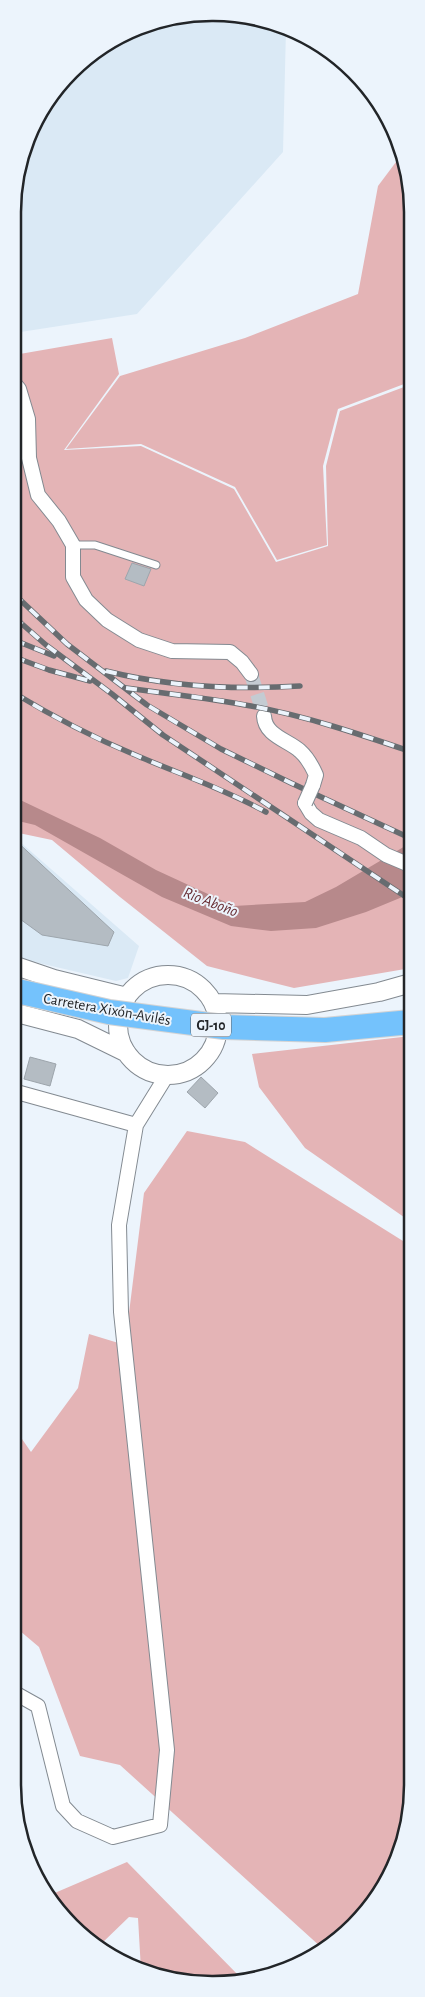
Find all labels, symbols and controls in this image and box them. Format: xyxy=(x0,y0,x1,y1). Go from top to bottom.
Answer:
water label: Rio Aboño xyxy=(181,884,241,920)
street label: Carretera Xixón-Avilés xyxy=(42,991,172,1028)
road number: GJ-10 xyxy=(191,1014,231,1036)

